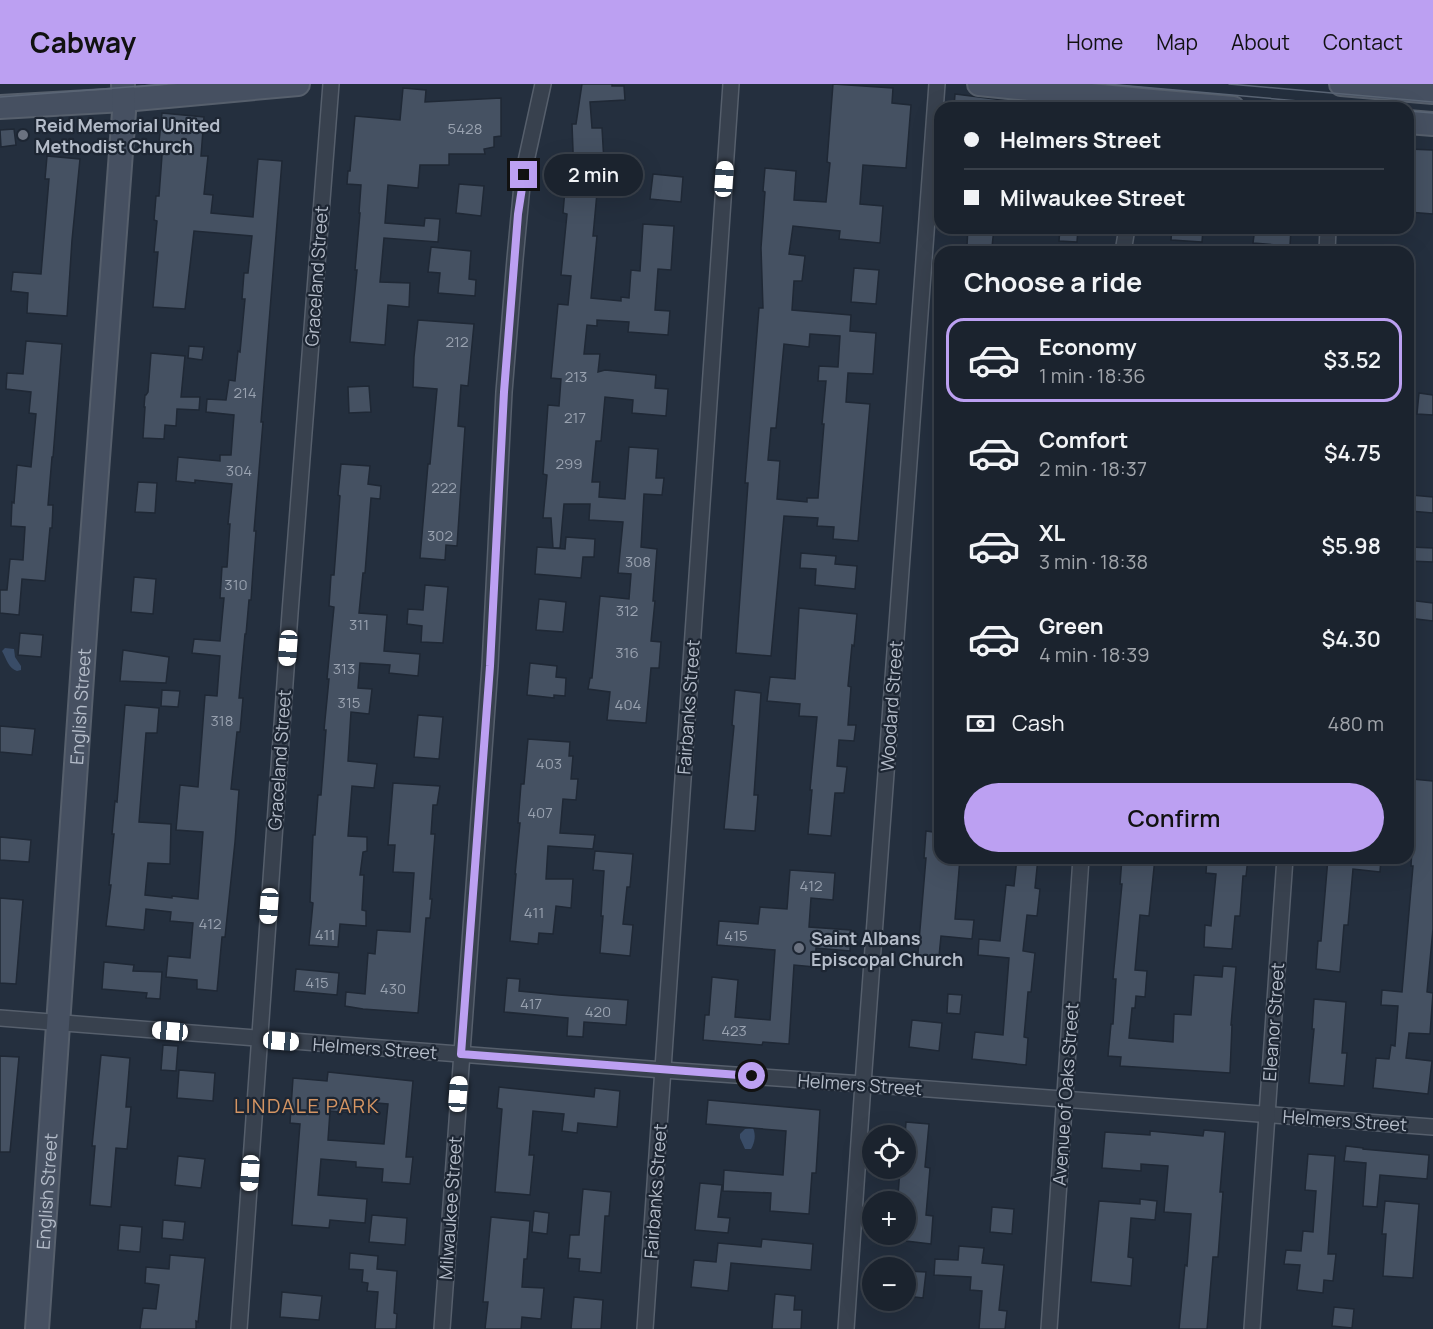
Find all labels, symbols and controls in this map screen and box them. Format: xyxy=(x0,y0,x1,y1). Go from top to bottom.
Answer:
text: Cabway xyxy=(30,23,136,61)
text: Home xyxy=(1066,28,1123,56)
text: Map xyxy=(1156,28,1198,56)
text: About xyxy=(1231,28,1290,56)
text: Contact xyxy=(1323,28,1403,56)
place label: Reid Memorial United Methodist Church xyxy=(35,113,220,158)
house number: 5428 xyxy=(448,118,482,139)
text: Helmers Street xyxy=(1000,125,1161,155)
marker: Reid Memorial United Methodist Church xyxy=(16,128,30,142)
callout: 2 min xyxy=(545,154,644,196)
car xyxy=(714,160,734,198)
route end xyxy=(510,161,537,188)
text: 2 min xyxy=(568,161,619,188)
text: Milwaukee Street xyxy=(1000,183,1186,213)
street label: Graceland Street xyxy=(299,205,333,347)
text: Choose a ride xyxy=(964,263,1142,300)
house number: 212 xyxy=(446,331,468,352)
text: Economy xyxy=(1039,332,1137,362)
icon: car xyxy=(967,333,1021,387)
text: $3.52 xyxy=(1323,345,1381,375)
text: 1 min · 18:36 xyxy=(1039,362,1146,389)
house number: 213 xyxy=(565,366,587,387)
house number: 214 xyxy=(233,382,257,403)
house number: 217 xyxy=(564,407,586,428)
text: Comfort xyxy=(1039,425,1128,455)
icon: car xyxy=(967,426,1021,480)
text: $4.75 xyxy=(1324,438,1381,468)
house number: 299 xyxy=(555,453,583,474)
text: 2 min · 18:37 xyxy=(1039,455,1147,482)
house number: 304 xyxy=(226,460,252,481)
house number: 222 xyxy=(431,477,457,498)
text: XL xyxy=(1039,518,1065,548)
icon: car xyxy=(967,519,1021,573)
house number: 302 xyxy=(427,525,453,546)
text: $5.98 xyxy=(1321,531,1381,561)
text: 3 min · 18:38 xyxy=(1039,548,1148,575)
house number: 308 xyxy=(625,551,651,572)
house number: 310 xyxy=(224,574,248,595)
house number: 312 xyxy=(616,600,638,621)
text: Green xyxy=(1039,611,1104,641)
icon: car xyxy=(967,612,1021,666)
house number: 311 xyxy=(349,614,369,635)
text: $4.30 xyxy=(1322,624,1381,654)
car xyxy=(278,629,298,667)
street label: Fairbanks Street xyxy=(671,639,705,775)
street label: Woodard Street xyxy=(874,640,908,772)
text: 4 min · 18:39 xyxy=(1039,641,1150,668)
house number: 316 xyxy=(615,642,639,663)
street label: English Street xyxy=(64,647,96,766)
house number: 313 xyxy=(333,658,355,679)
street label: Graceland Street xyxy=(262,689,296,831)
house number: 315 xyxy=(338,692,360,713)
house number: 404 xyxy=(615,694,642,715)
icon: cash xyxy=(964,707,997,740)
text: Cash xyxy=(1012,708,1065,738)
house number: 318 xyxy=(211,710,233,731)
text: 480 m xyxy=(1327,710,1384,737)
house number: 403 xyxy=(536,753,562,774)
button: Confirm xyxy=(964,783,1384,852)
house number: 407 xyxy=(527,802,553,823)
house number: 412 xyxy=(799,875,823,896)
car xyxy=(259,887,279,925)
house number: 411 xyxy=(524,902,544,923)
house number: 412 xyxy=(198,913,222,934)
house number: 411 xyxy=(315,924,335,945)
house number: 415 xyxy=(724,925,748,946)
place label: Saint Albans Episcopal Church xyxy=(811,926,963,971)
marker: Saint Albans Episcopal Church xyxy=(792,941,806,955)
street label: Eleanor Street xyxy=(1257,962,1289,1082)
house number: 415 xyxy=(305,972,329,993)
house number: 430 xyxy=(380,978,406,999)
house number: 417 xyxy=(520,993,542,1014)
house number: 420 xyxy=(585,1001,611,1022)
street label: Avenue of Oaks Street xyxy=(1047,1002,1083,1186)
car xyxy=(151,1020,189,1042)
house number: 423 xyxy=(721,1020,747,1041)
car xyxy=(262,1031,300,1051)
street label: Helmers Street xyxy=(312,1032,438,1064)
route start xyxy=(738,1062,765,1089)
street label: Helmers Street xyxy=(797,1068,923,1100)
car xyxy=(448,1075,468,1113)
district label: LINDALE PARK xyxy=(234,1092,380,1119)
street label: Helmers Street xyxy=(1282,1104,1408,1136)
street label: Fairbanks Street xyxy=(638,1123,672,1259)
map controls xyxy=(862,1125,916,1311)
button: locate xyxy=(862,1125,916,1179)
street label: English Street xyxy=(31,1132,62,1250)
street label: Milwaukee Street xyxy=(433,1135,467,1281)
car xyxy=(240,1154,260,1192)
button: + xyxy=(862,1191,916,1245)
button: − xyxy=(862,1257,916,1311)

